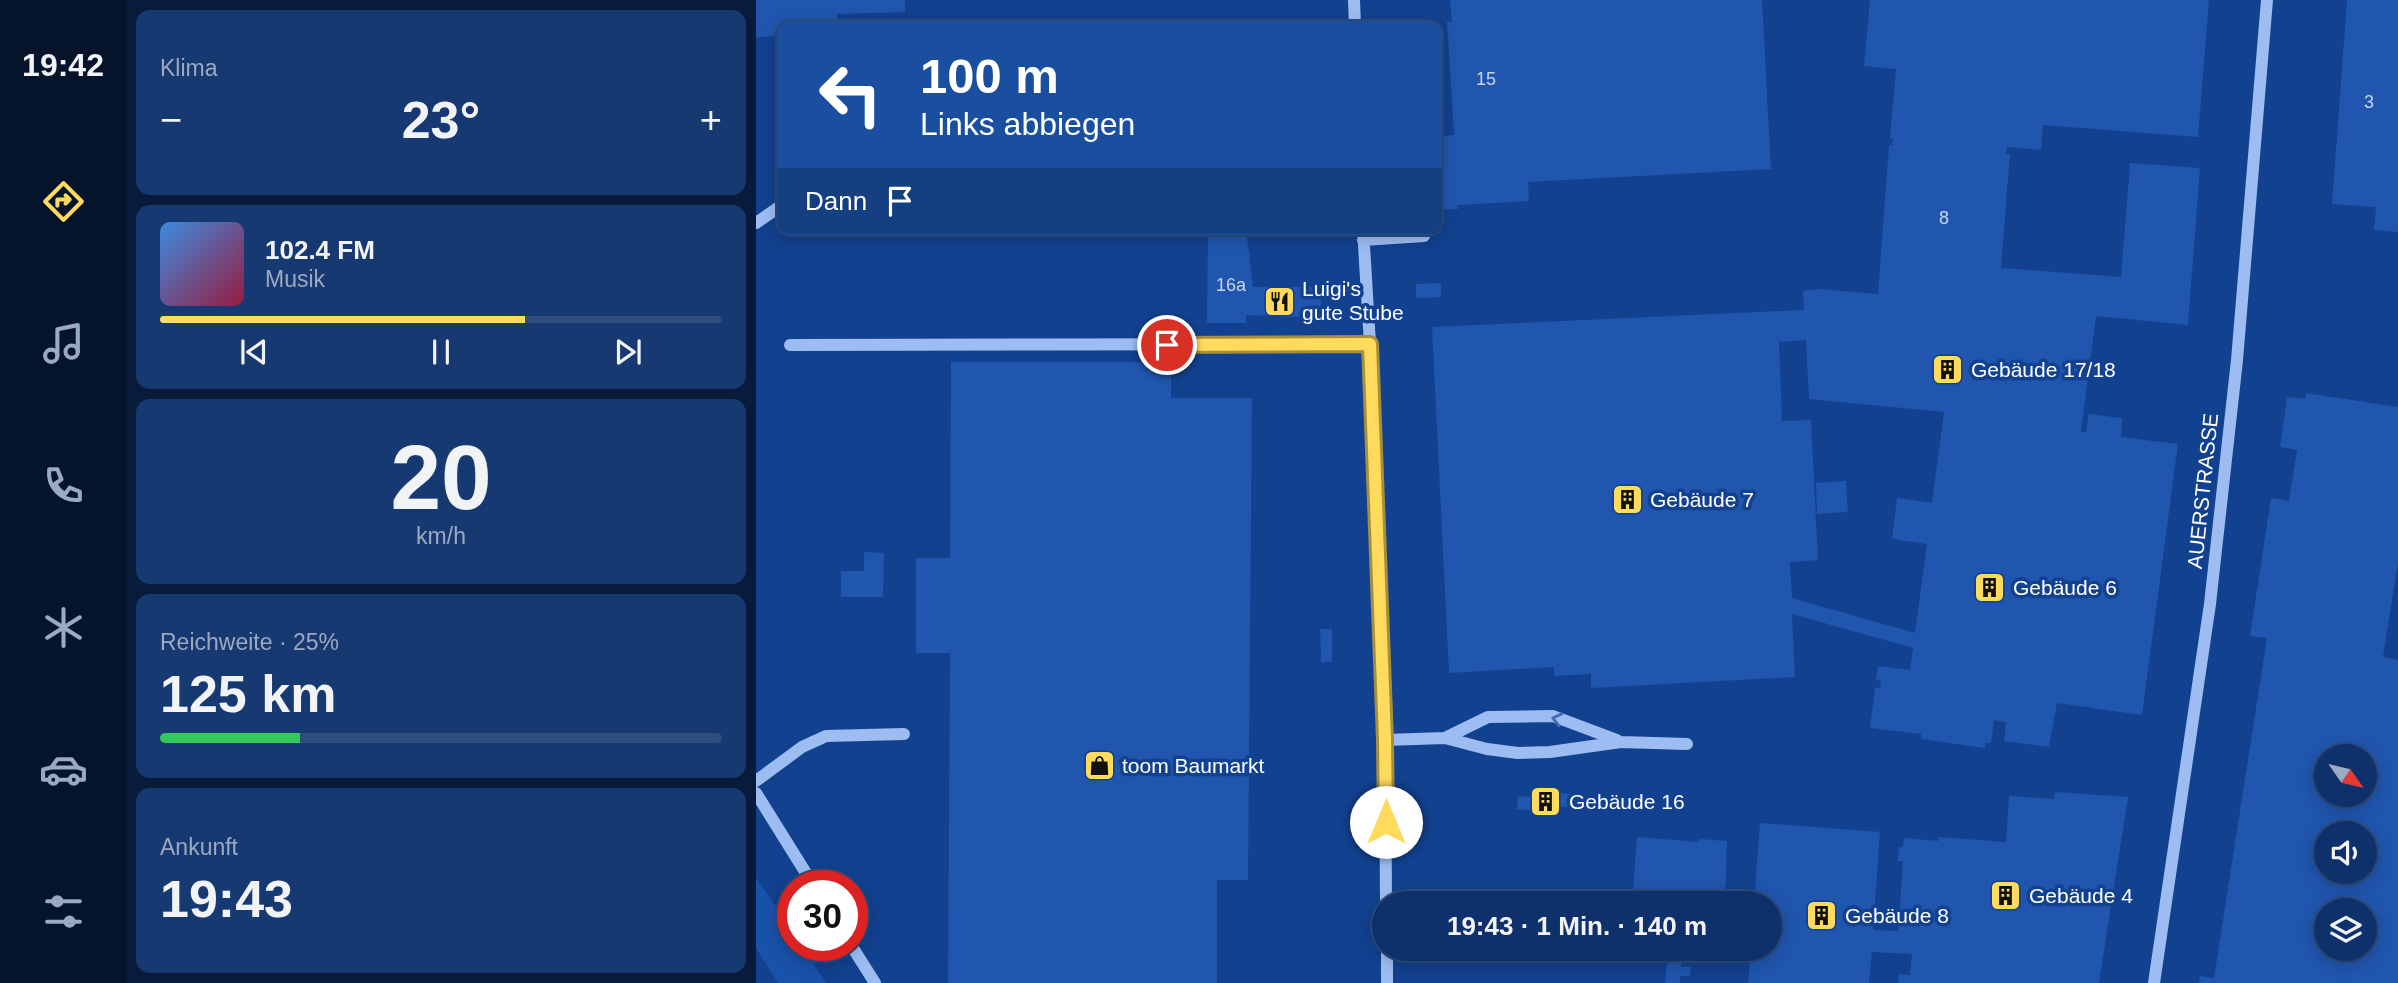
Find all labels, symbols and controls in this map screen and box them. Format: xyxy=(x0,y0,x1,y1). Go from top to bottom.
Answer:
text: 19:42 xyxy=(22,47,104,83)
icon: left xyxy=(805,49,896,140)
text: 100 m xyxy=(920,49,1059,103)
text: Klima xyxy=(160,55,218,81)
house number: 15 xyxy=(1476,69,1496,89)
text: 23° xyxy=(402,91,480,149)
house number: 3 xyxy=(2364,92,2374,112)
text: − xyxy=(160,99,182,141)
text: + xyxy=(700,99,722,141)
text: Links abbiegen xyxy=(920,106,1135,142)
icon: directions xyxy=(39,177,88,226)
icon: arrive xyxy=(881,182,919,220)
text: Dann xyxy=(805,186,867,216)
house number: 8 xyxy=(1939,208,1949,228)
text: 102.4 FM xyxy=(265,235,375,265)
text: Musik xyxy=(265,266,325,292)
house number: 16a xyxy=(1216,275,1247,295)
place label: Luigi's gute Stube xyxy=(1302,277,1404,324)
restaurant icon: Luigi's gute Stube xyxy=(1262,284,1296,318)
pin xyxy=(1137,315,1197,375)
icon: music xyxy=(39,319,88,368)
icon: arrive xyxy=(1148,326,1186,364)
icon: previous xyxy=(235,333,273,371)
icon: pause xyxy=(422,333,460,371)
icon: next xyxy=(609,333,647,371)
building icon: Gebäude 17/18 xyxy=(1931,353,1965,387)
place label: Gebäude 17/18 xyxy=(1971,358,2116,381)
street label: AUERSTRASSE xyxy=(2183,412,2222,570)
text: 20 xyxy=(390,427,492,528)
icon: phone xyxy=(39,461,88,510)
building icon: Gebäude 7 xyxy=(1610,483,1644,517)
place label: Gebäude 7 xyxy=(1650,488,1754,511)
text: km/h xyxy=(416,523,466,549)
building icon: Gebäude 6 xyxy=(1973,571,2007,605)
place label: Gebäude 6 xyxy=(2013,576,2117,599)
icon: climate xyxy=(39,603,88,652)
text: Reichweite · 25% xyxy=(160,629,339,655)
text: 125 km xyxy=(160,665,336,723)
one-way arrow xyxy=(1551,713,1563,727)
north arrow xyxy=(2314,744,2376,807)
map controls xyxy=(2314,744,2377,961)
icon: car xyxy=(39,745,88,794)
shop icon: toom Baumarkt xyxy=(1082,749,1116,783)
place label: toom Baumarkt xyxy=(1122,754,1265,777)
position arrow xyxy=(1349,785,1423,859)
building icon: Gebäude 16 xyxy=(1529,785,1563,819)
place label: Gebäude 16 xyxy=(1569,790,1685,813)
button: sound xyxy=(2314,821,2377,884)
text: Ankunft xyxy=(160,834,238,860)
text: 19:43 xyxy=(160,870,293,928)
speed limit sign: 30 xyxy=(777,870,868,961)
building icon: Gebäude 4 xyxy=(1989,879,2023,913)
place label: Gebäude 4 xyxy=(2029,884,2133,907)
icon: filters xyxy=(39,887,88,936)
button: layers xyxy=(2314,898,2377,961)
building icon: Gebäude 8 xyxy=(1805,899,1839,933)
place label: Gebäude 8 xyxy=(1845,904,1949,927)
text: 19:43 · 1 Min. · 140 m xyxy=(1447,911,1707,941)

